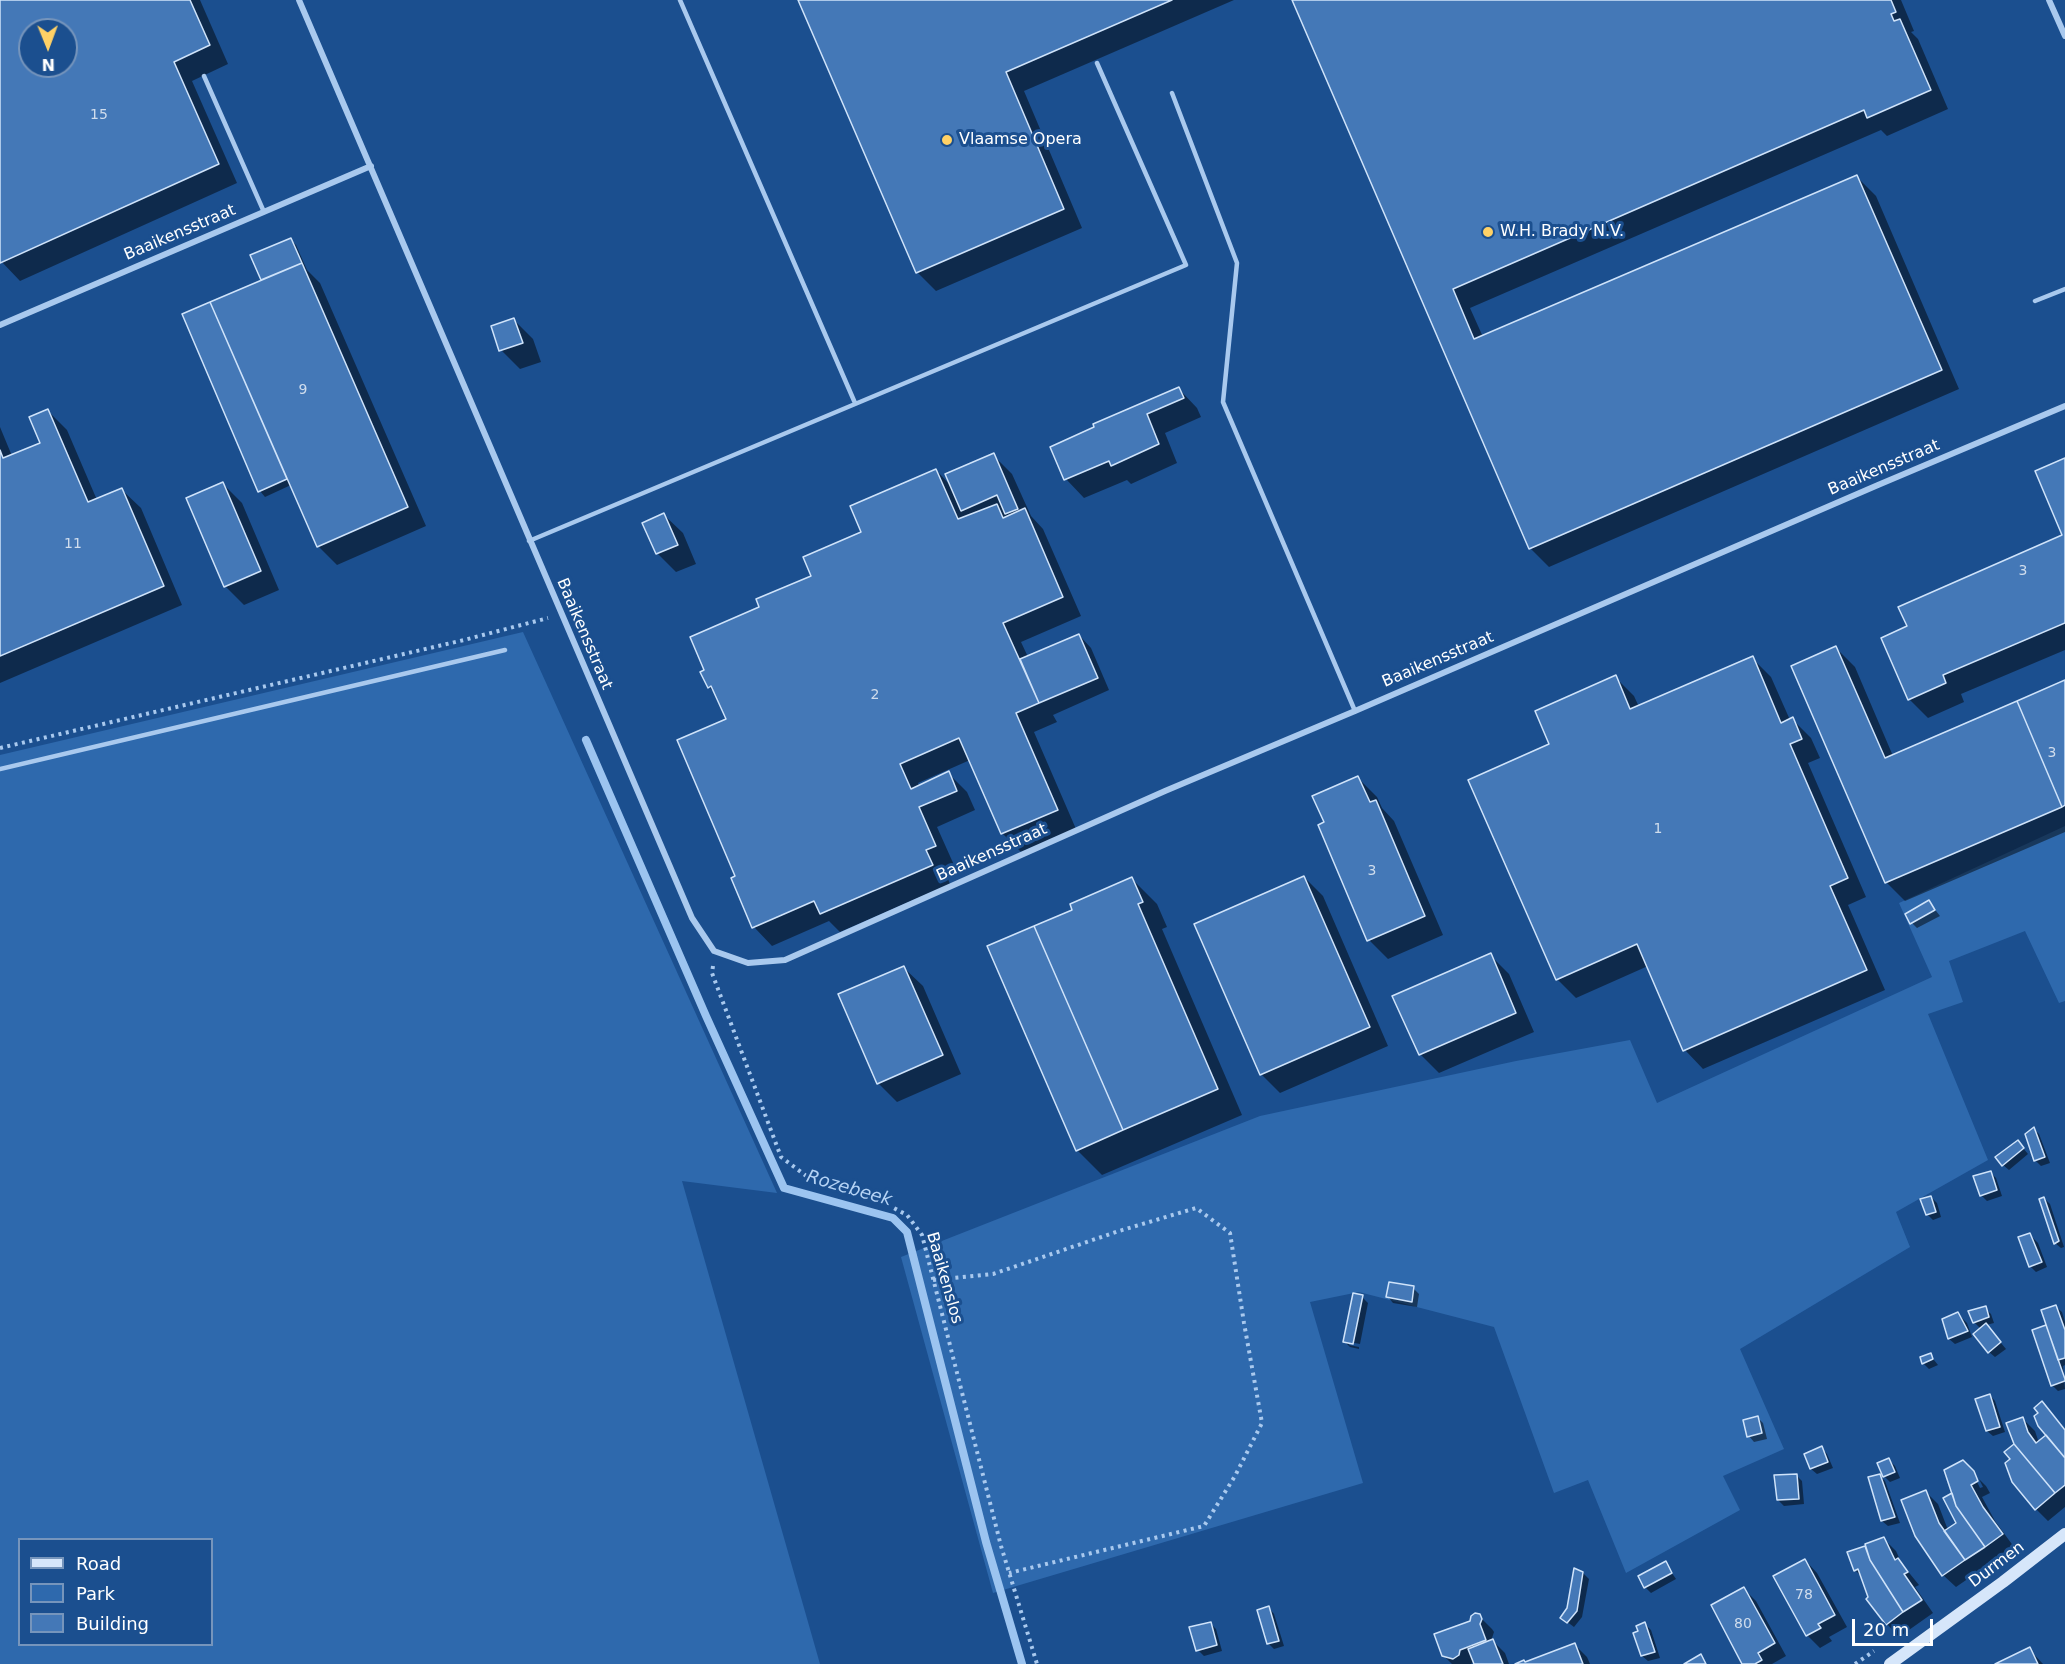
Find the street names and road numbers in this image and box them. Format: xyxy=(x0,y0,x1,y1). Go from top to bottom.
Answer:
street label: Baaikensstraat xyxy=(121,201,239,265)
street label: Baaikensstraat xyxy=(1825,436,1943,500)
street label: Baaikensstraat xyxy=(552,575,616,693)
street label: Baaikensstraat xyxy=(1379,628,1497,692)
street label: Baaikensstraat xyxy=(934,820,1050,886)
street label: Baaikenslos xyxy=(922,1230,966,1326)
street label: Durmen xyxy=(1966,1538,2028,1592)

